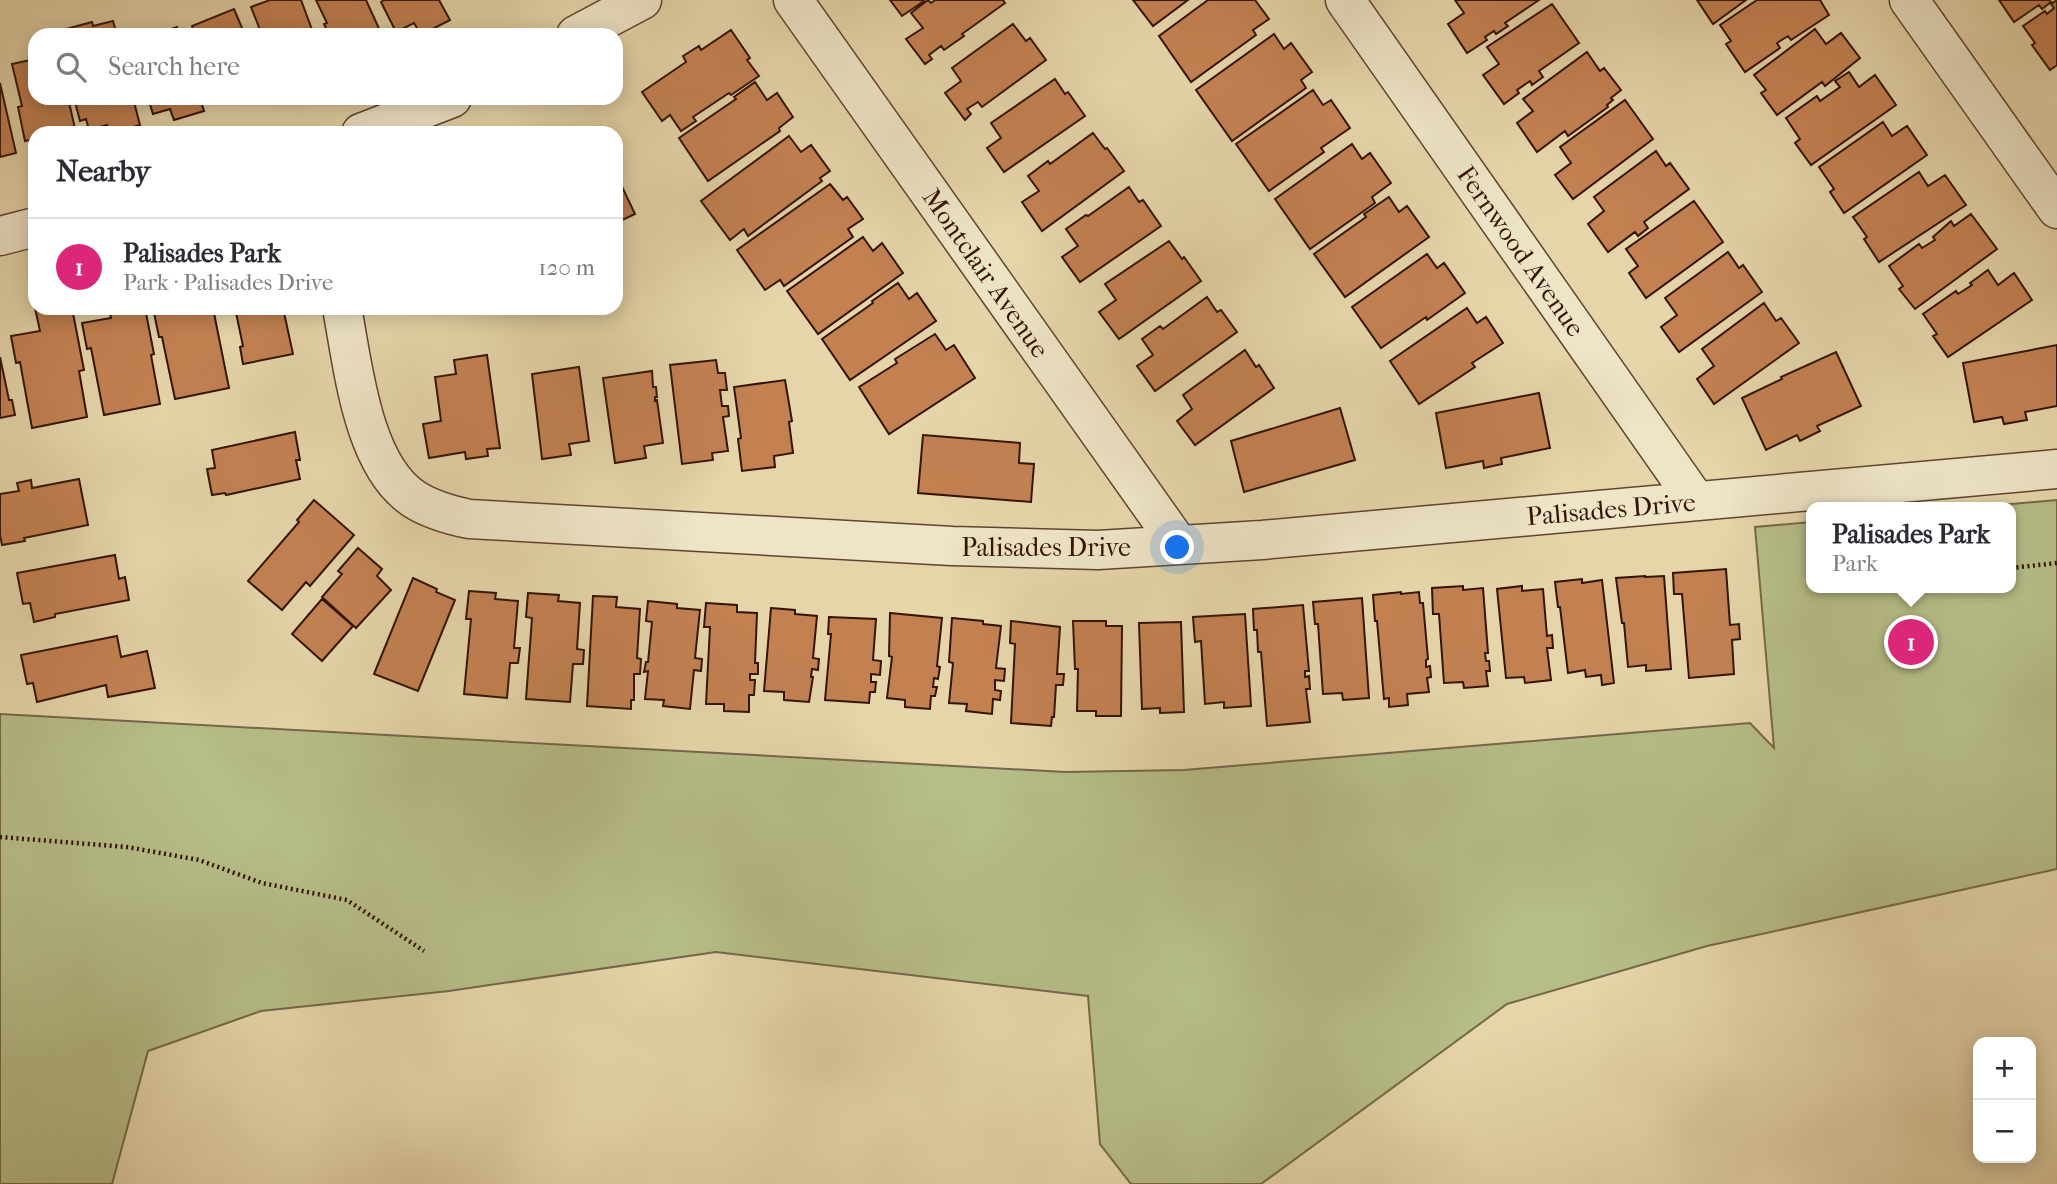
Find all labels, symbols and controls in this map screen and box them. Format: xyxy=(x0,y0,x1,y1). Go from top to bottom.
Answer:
search box xyxy=(28,28,623,105)
icon: search xyxy=(52,48,90,86)
text: Search here xyxy=(108,51,240,82)
text: Nearby xyxy=(56,154,151,189)
street label: Fernwood Avenue xyxy=(1450,160,1591,343)
street label: Montclair Avenue xyxy=(916,183,1056,364)
text: Palisades Park xyxy=(123,238,281,269)
text: 1 xyxy=(75,254,83,281)
text: 120 m xyxy=(538,254,595,281)
text: Park · Palisades Drive xyxy=(123,269,333,296)
street label: Palisades Drive xyxy=(1525,487,1697,532)
popup xyxy=(1806,502,2016,593)
text: Palisades Park xyxy=(1832,519,1990,550)
your location xyxy=(1160,530,1194,564)
street label: Palisades Drive xyxy=(961,532,1131,563)
text: Park xyxy=(1832,550,1878,577)
pin: 1 xyxy=(1888,616,1934,668)
map controls xyxy=(1973,1037,2036,1163)
button: + xyxy=(1973,1037,2036,1100)
button: − xyxy=(1973,1100,2036,1163)

